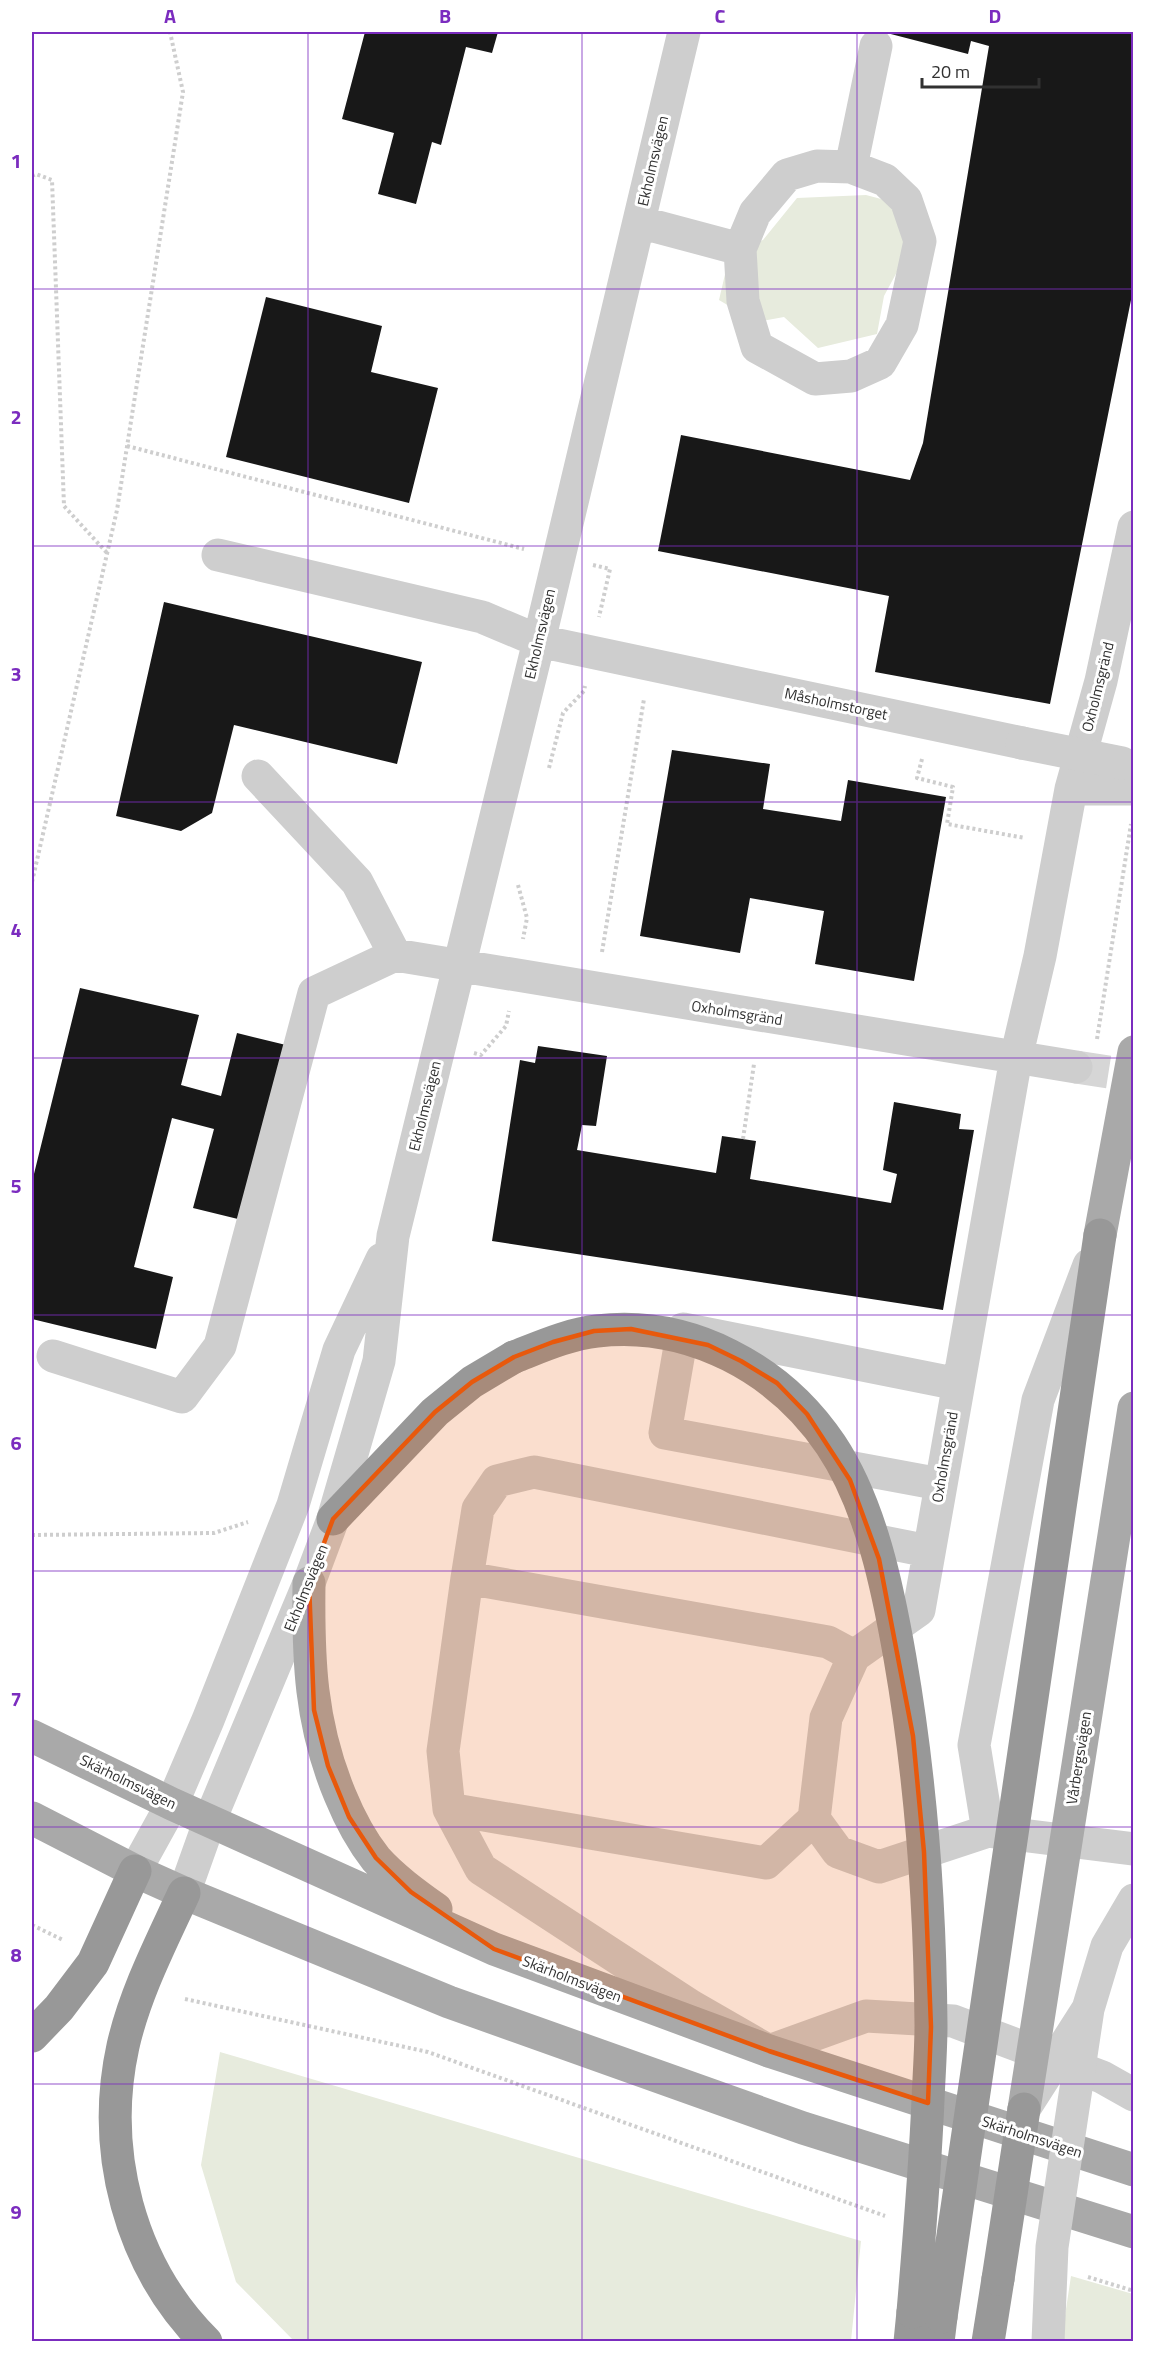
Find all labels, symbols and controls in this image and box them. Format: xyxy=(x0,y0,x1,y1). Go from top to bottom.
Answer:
text: A xyxy=(164,0,176,31)
text: B xyxy=(439,0,451,31)
text: C xyxy=(715,0,726,31)
text: D xyxy=(989,0,1001,31)
scale bar xyxy=(922,51,1039,89)
text: 20 m xyxy=(931,58,970,85)
street label: Ekholmsvägen xyxy=(631,113,674,208)
text: 1 xyxy=(10,145,22,176)
text: 2 xyxy=(10,401,22,432)
street label: Ekholmsvägen xyxy=(518,586,561,681)
street label: Oxholmsgränd xyxy=(1075,639,1120,734)
text: 3 xyxy=(10,658,22,689)
street label: Måsholmstorget xyxy=(782,681,890,726)
text: 4 xyxy=(10,914,22,945)
street label: Oxholmsgränd xyxy=(690,994,784,1031)
street label: Ekholmsvägen xyxy=(402,1058,447,1153)
text: 5 xyxy=(10,1170,22,1201)
street label: Oxholmsgränd xyxy=(925,1410,964,1504)
text: 6 xyxy=(10,1427,22,1458)
street label: Ekholmsvägen xyxy=(278,1541,333,1635)
text: 7 xyxy=(10,1683,22,1714)
street label: Vårbergsvägen xyxy=(1060,1710,1097,1806)
street label: Skärholmsvägen xyxy=(76,1748,180,1815)
text: 8 xyxy=(10,1939,22,1970)
street label: Skärholmsvägen xyxy=(519,1949,625,2008)
street label: Skärholmsvägen xyxy=(979,2109,1086,2164)
text: 9 xyxy=(10,2196,22,2227)

